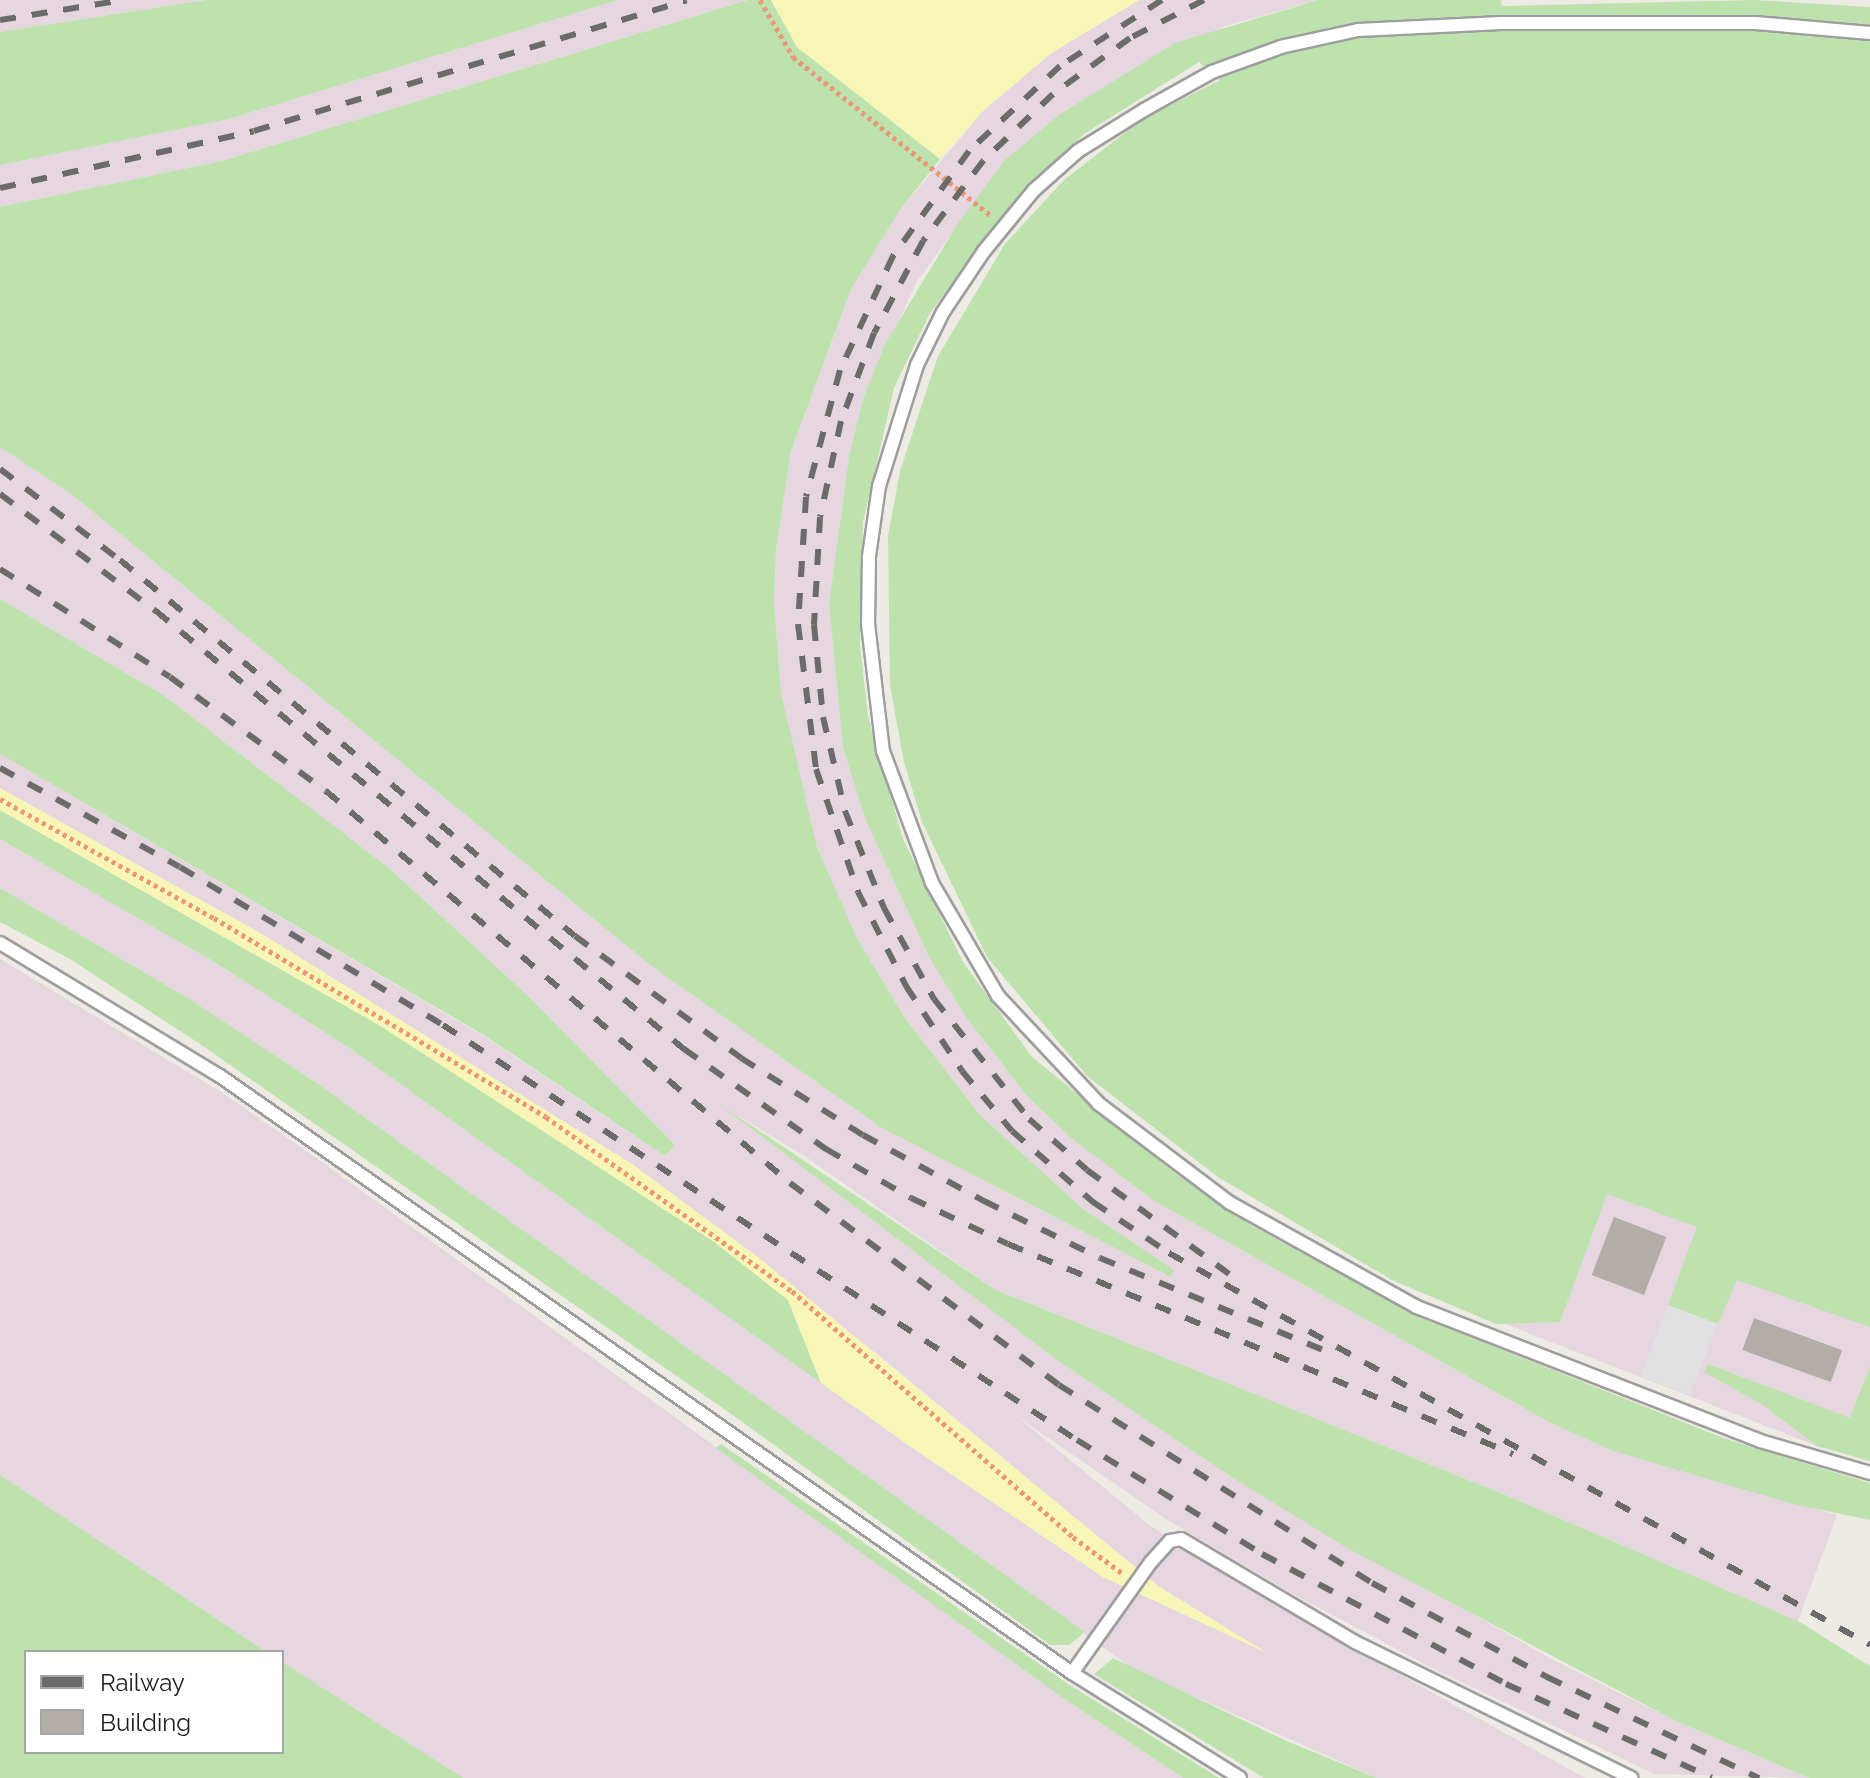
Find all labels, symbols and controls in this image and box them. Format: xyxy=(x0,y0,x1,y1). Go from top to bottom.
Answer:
legend xyxy=(24,1650,284,1754)
text: Railway xyxy=(100,1668,185,1697)
text: Building xyxy=(100,1708,191,1737)

